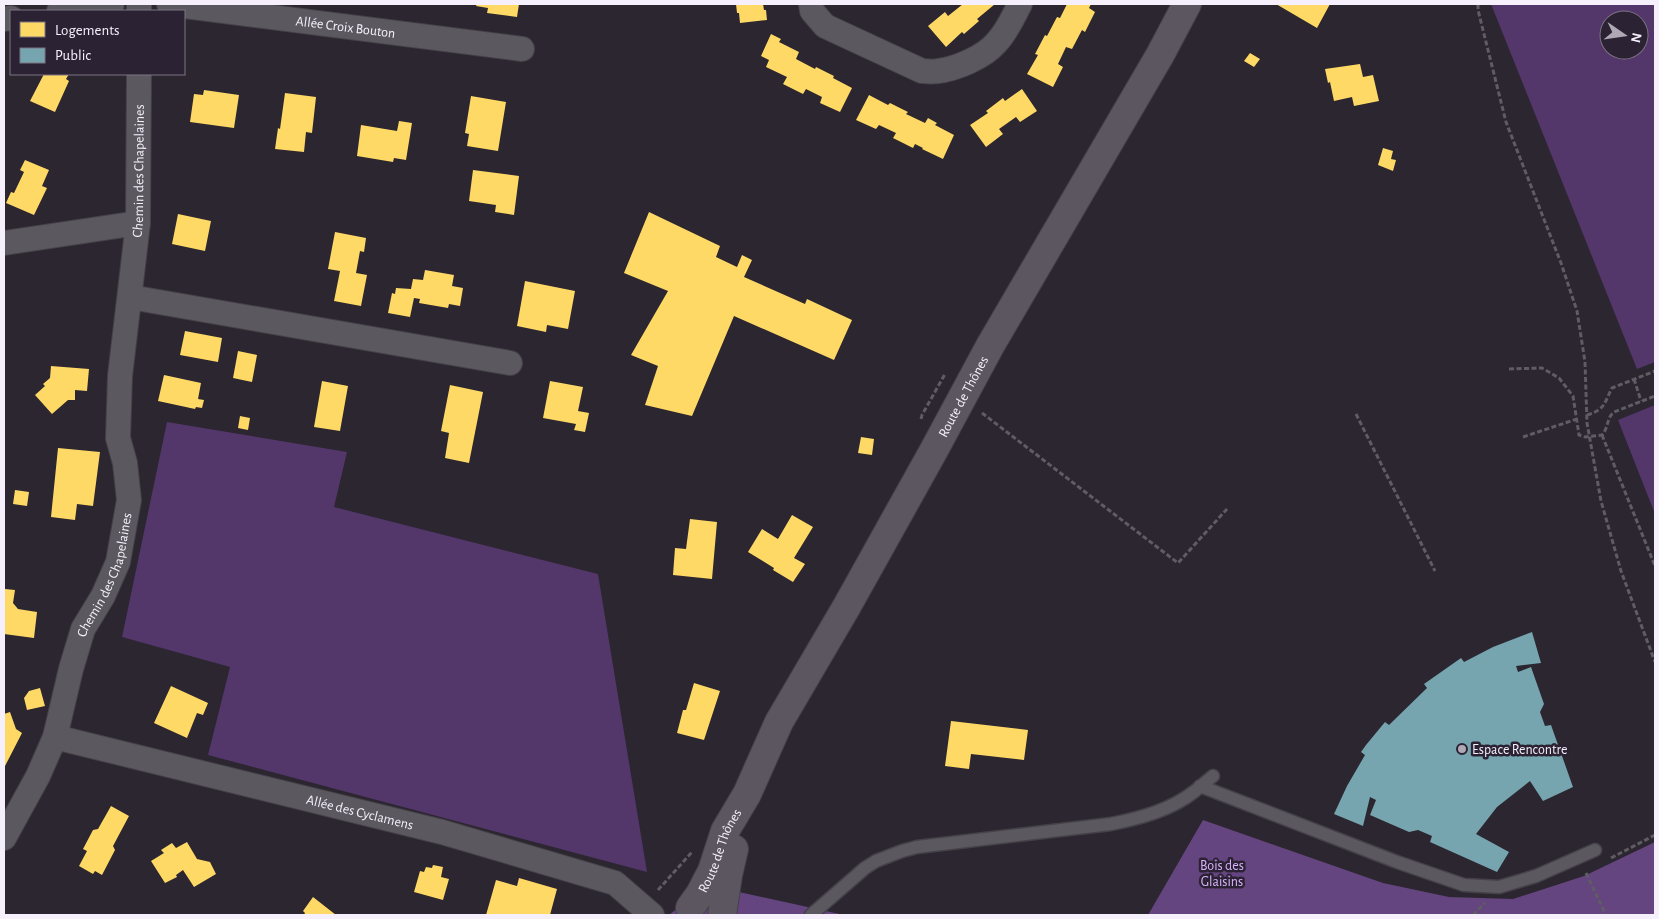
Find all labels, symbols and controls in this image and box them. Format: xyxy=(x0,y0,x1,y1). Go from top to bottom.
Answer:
legend xyxy=(10,10,185,75)
north arrow xyxy=(1599,10,1649,60)
street label: Allée Croix Bouton xyxy=(295,14,396,41)
text: Logements xyxy=(55,23,120,38)
text: N xyxy=(1628,31,1644,44)
text: Public xyxy=(55,48,91,63)
street label: Chemin des Chapelaines xyxy=(130,104,147,238)
street label: Route de Thônes xyxy=(936,354,991,440)
street label: Chemin des Chapelaines xyxy=(75,512,135,638)
marker: Espace Rencontre xyxy=(1456,743,1468,755)
place label: Espace Rencontre xyxy=(1472,743,1567,757)
street label: Allée des Cyclamens xyxy=(305,793,415,833)
street label: Route de Thônes xyxy=(696,807,745,895)
park label: Bois des Glaisins xyxy=(1200,859,1244,889)

